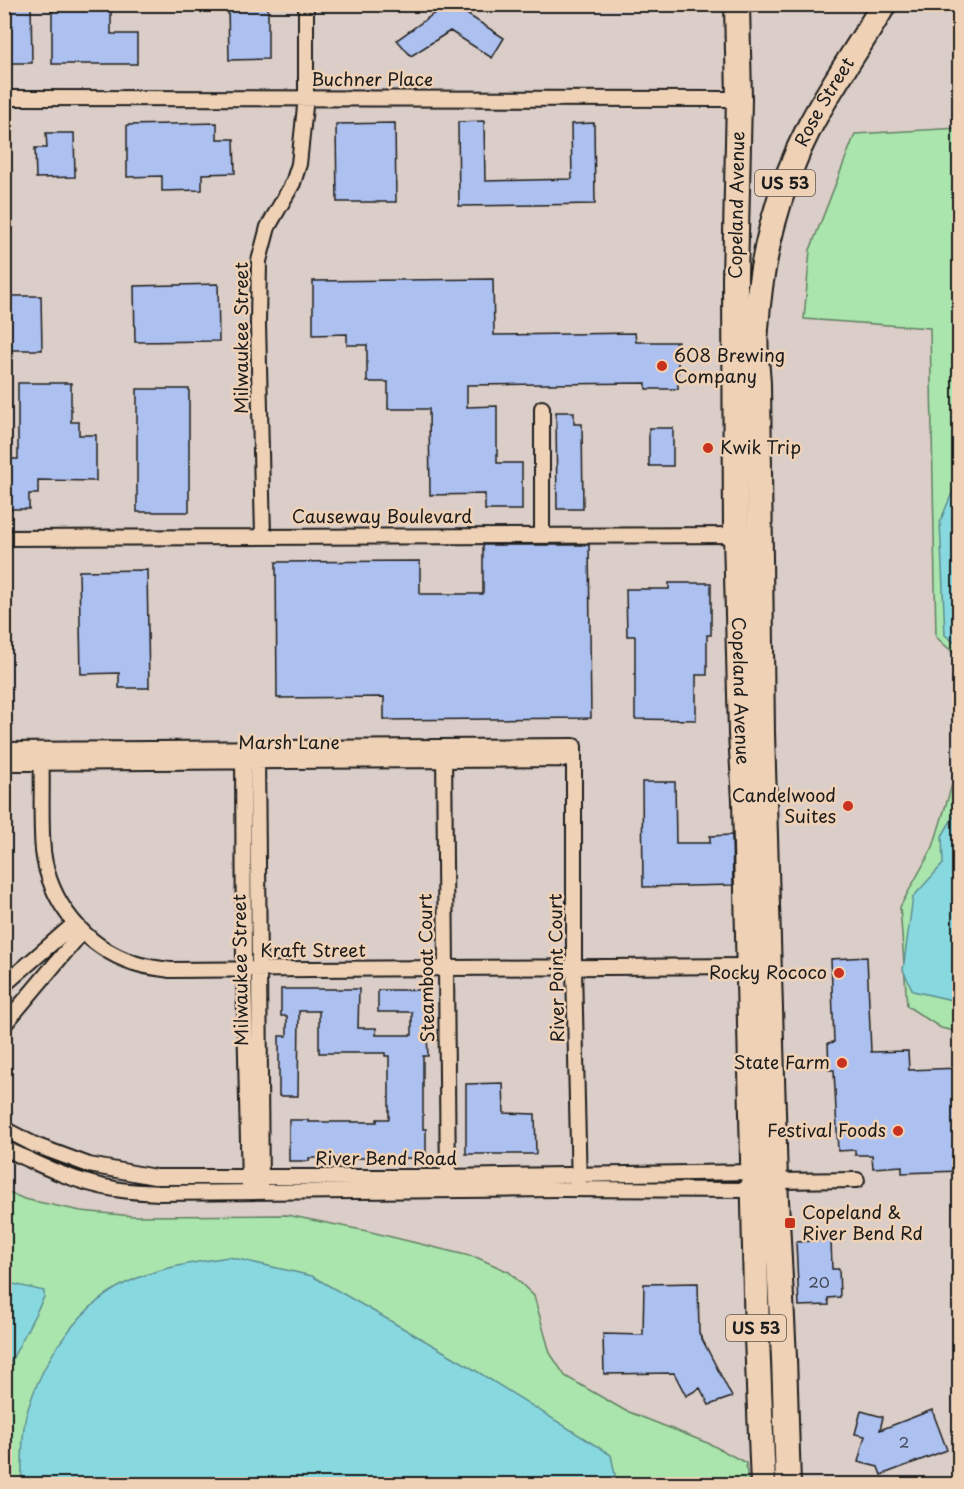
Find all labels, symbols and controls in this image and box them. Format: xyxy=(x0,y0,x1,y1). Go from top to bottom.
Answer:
street label: Rose Street xyxy=(787,51,860,151)
street label: Buchner Place xyxy=(311,65,433,92)
street label: Copeland Avenue xyxy=(721,131,750,279)
road number: US 53 xyxy=(755,170,815,196)
street label: Milwaukee Street xyxy=(227,262,254,414)
place label: 608 Brewing Company xyxy=(674,341,785,389)
marker: 608 Brewing Company xyxy=(655,359,669,373)
place label: Kwik Trip xyxy=(720,433,801,460)
marker: Kwik Trip xyxy=(701,441,715,455)
street label: Causeway Boulevard xyxy=(292,502,472,529)
street label: Copeland Avenue xyxy=(726,617,758,766)
street label: Marsh Lane xyxy=(238,728,340,755)
place label: Candelwood Suites xyxy=(732,781,836,829)
marker: Candelwood Suites xyxy=(841,799,855,813)
street label: Steamboat Court xyxy=(411,893,440,1043)
street label: River Point Court xyxy=(541,893,570,1043)
street label: Milwaukee Street xyxy=(225,894,254,1046)
street label: Kraft Street xyxy=(260,936,366,963)
place label: Rocky Rococo xyxy=(709,958,827,985)
marker: Rocky Rococo xyxy=(832,966,846,980)
place label: State Farm xyxy=(734,1048,830,1075)
marker: State Farm xyxy=(835,1056,849,1070)
place label: Festival Foods xyxy=(767,1116,886,1143)
marker: Festival Foods xyxy=(891,1124,905,1138)
street label: River Bend Road xyxy=(315,1144,457,1171)
place label: Copeland & River Bend Rd xyxy=(802,1198,923,1246)
marker: Copeland & River Bend Rd xyxy=(783,1216,797,1230)
house number: 20 xyxy=(808,1270,830,1293)
road number: US 53 xyxy=(726,1315,786,1341)
house number: 2 xyxy=(899,1430,909,1453)

